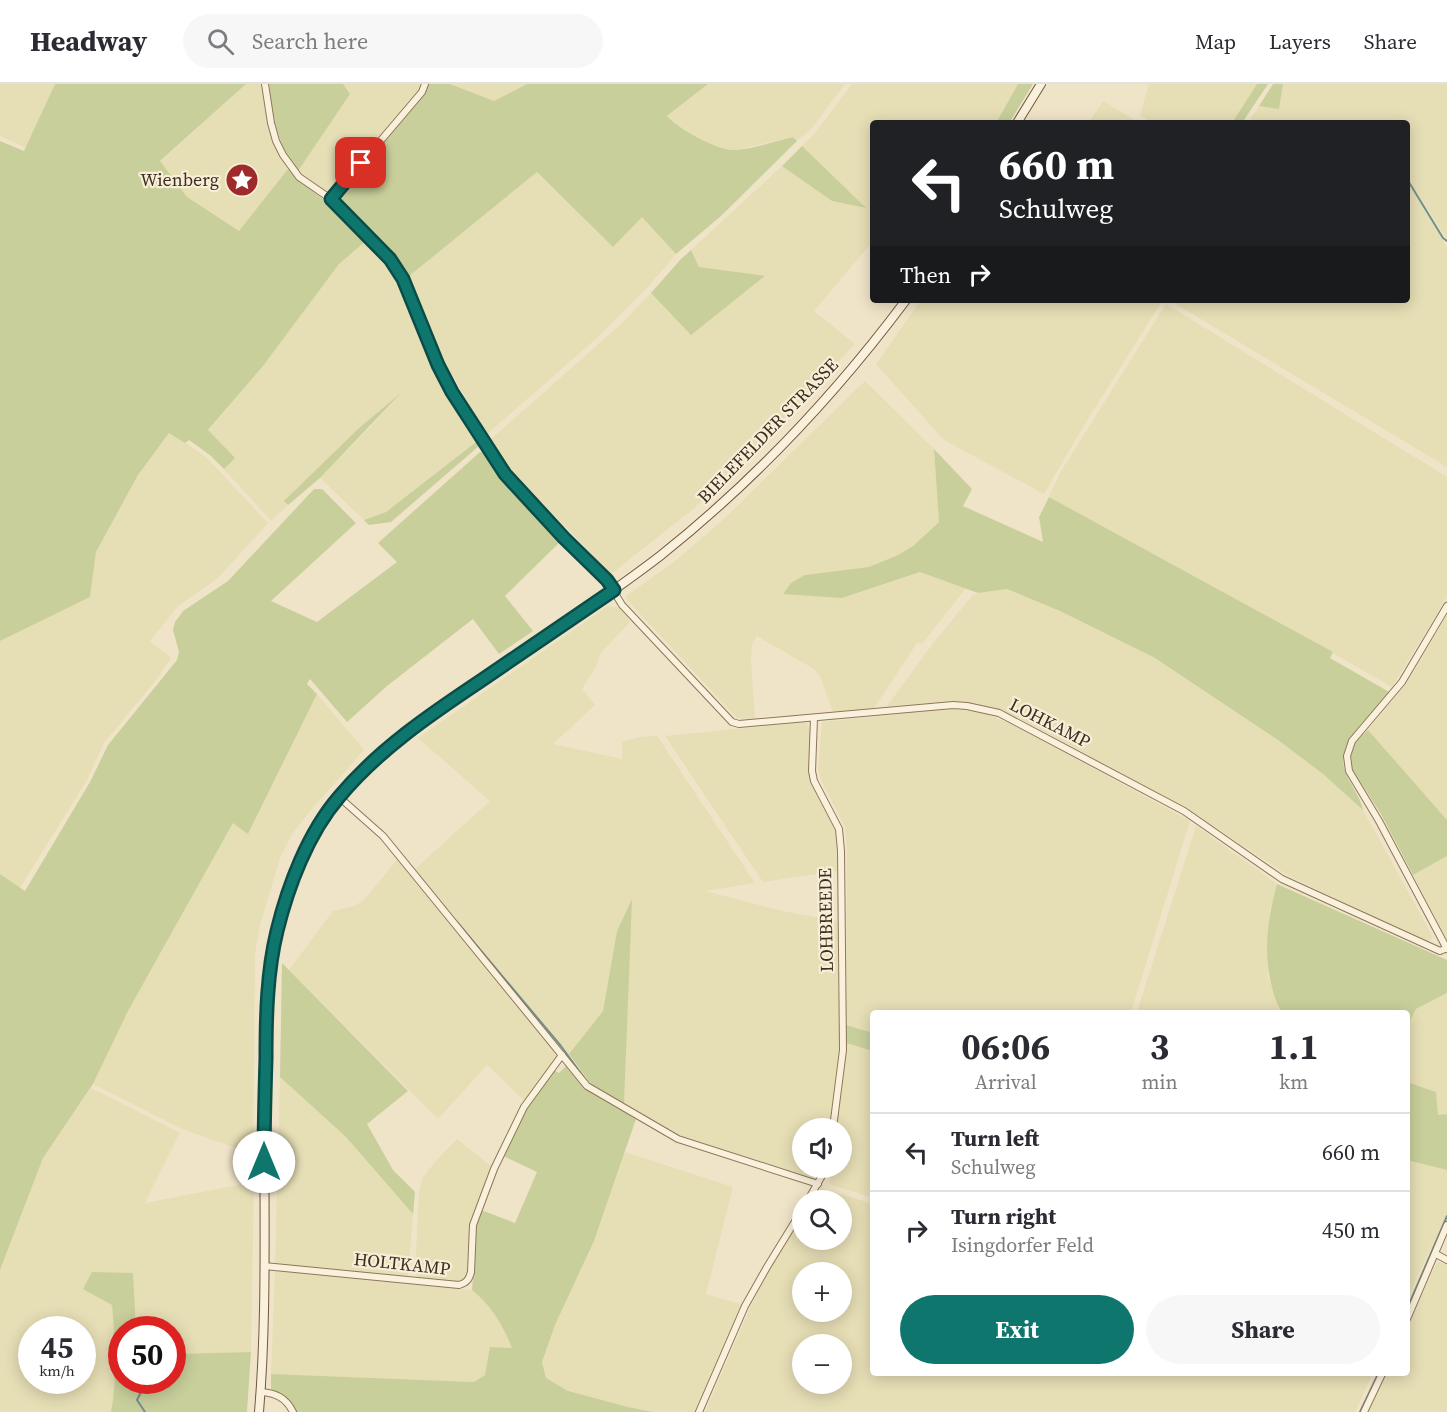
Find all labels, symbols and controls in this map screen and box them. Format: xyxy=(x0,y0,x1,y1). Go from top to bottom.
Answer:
search box xyxy=(183,14,603,68)
text: Headway xyxy=(30,22,147,60)
icon: search xyxy=(204,25,237,58)
text: Search here xyxy=(252,26,368,56)
text: Map xyxy=(1195,27,1236,56)
text: Layers xyxy=(1269,27,1331,56)
text: Share xyxy=(1364,27,1417,56)
text: 660 m xyxy=(999,135,1114,193)
pin xyxy=(335,137,386,188)
icon: left xyxy=(900,144,978,222)
icon: arrive xyxy=(344,146,377,179)
place icon: Wienberg xyxy=(224,162,260,198)
place label: Wienberg xyxy=(140,167,219,192)
text: Schulweg xyxy=(999,190,1113,227)
icon: right xyxy=(963,258,996,291)
text: Then xyxy=(900,260,951,290)
street label: BIELEFELDER STRASSE xyxy=(692,353,844,509)
street label: LOHKAMP xyxy=(1006,692,1095,754)
street label: LOHBREEDE xyxy=(812,868,839,972)
text: 06:06 xyxy=(961,1022,1050,1071)
text: 3 xyxy=(1150,1022,1169,1071)
text: 1.1 xyxy=(1269,1022,1319,1071)
text: Arrival xyxy=(975,1068,1037,1096)
text: min xyxy=(1141,1068,1178,1096)
text: km xyxy=(1279,1068,1308,1096)
map controls xyxy=(792,1118,852,1394)
button: sound xyxy=(792,1118,852,1178)
text: Turn left xyxy=(951,1123,1039,1153)
position arrow xyxy=(232,1130,296,1194)
icon: left xyxy=(900,1136,933,1169)
text: 660 m xyxy=(1322,1137,1380,1167)
text: Schulweg xyxy=(951,1153,1036,1181)
button: search xyxy=(792,1190,852,1250)
text: Turn right xyxy=(951,1201,1056,1231)
icon: right xyxy=(900,1214,933,1247)
text: 450 m xyxy=(1322,1215,1380,1245)
text: Isingdorfer Feld xyxy=(951,1231,1094,1259)
street label: HOLTKAMP xyxy=(353,1246,452,1281)
button: + xyxy=(792,1262,852,1322)
button: Exit xyxy=(900,1295,1134,1364)
button: Share xyxy=(1146,1295,1380,1364)
speed limit sign: 50 xyxy=(108,1316,186,1394)
text: 45 xyxy=(41,1327,73,1368)
button: − xyxy=(792,1334,852,1394)
text: km/h xyxy=(39,1360,75,1381)

